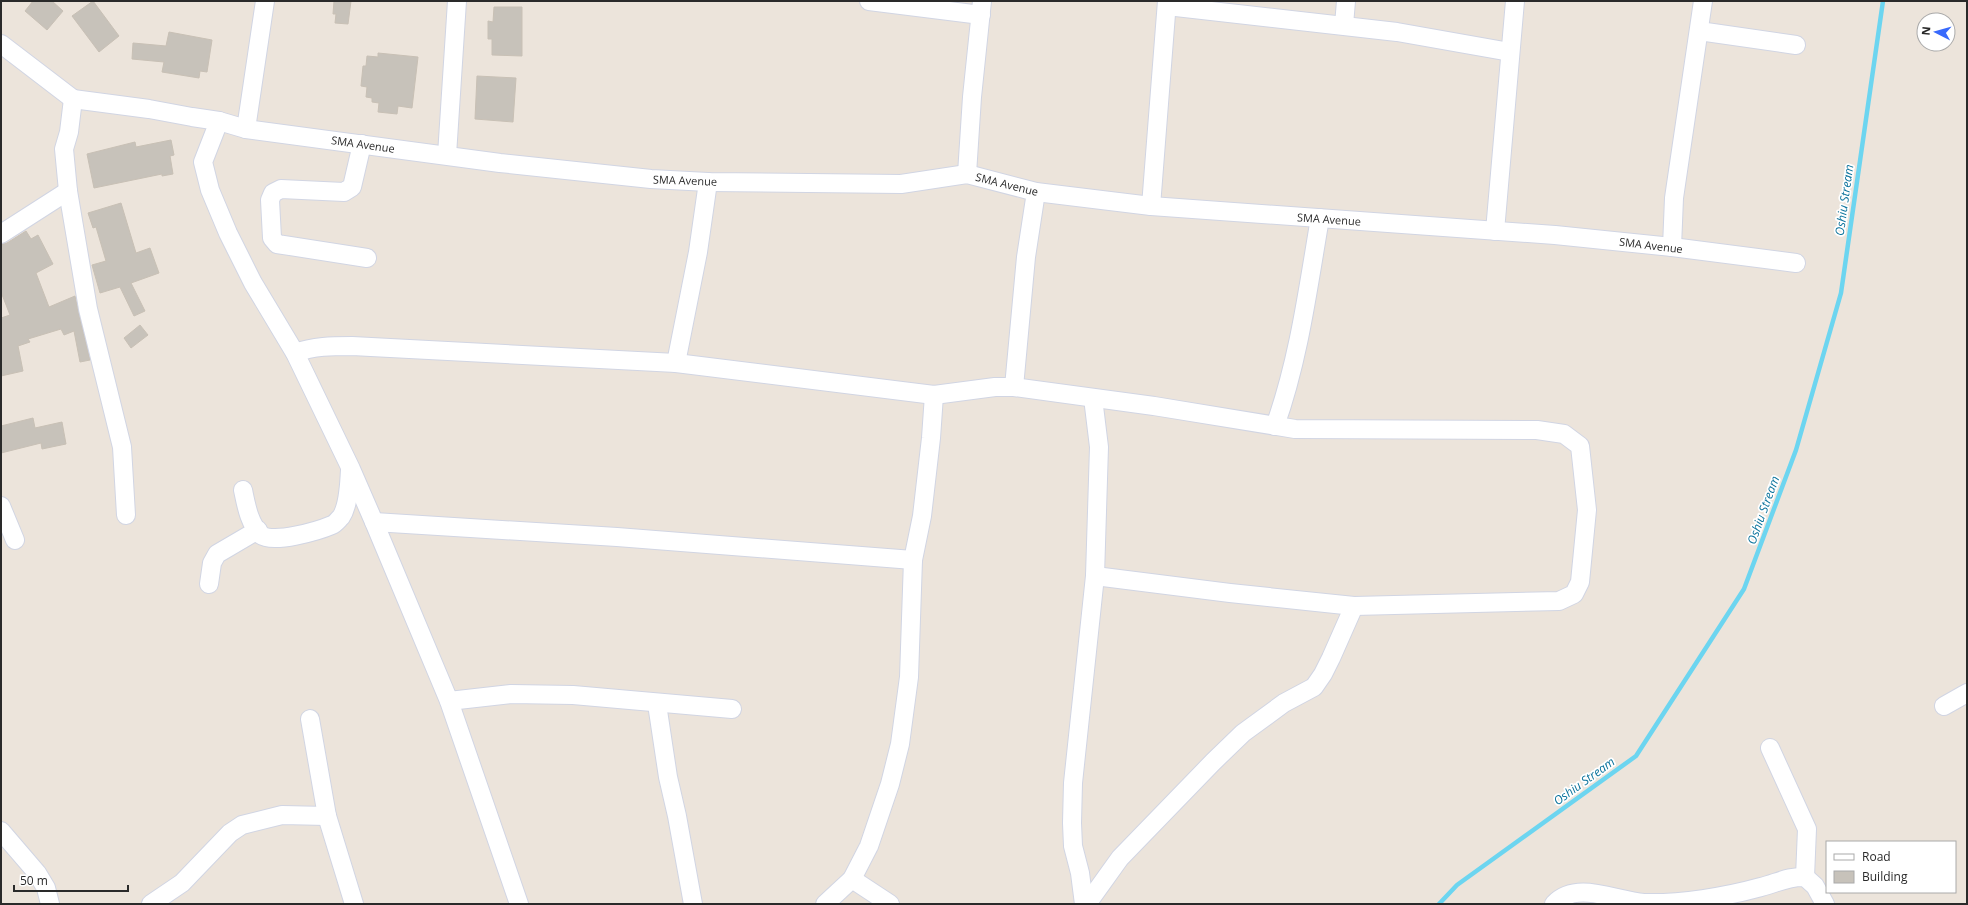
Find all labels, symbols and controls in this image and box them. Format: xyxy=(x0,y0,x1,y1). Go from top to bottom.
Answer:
north arrow xyxy=(1916,12,1956,52)
text: N xyxy=(1918,26,1933,36)
street label: SMA Avenue xyxy=(330,132,396,156)
water label: Oshiu Stream xyxy=(1831,163,1857,237)
street label: SMA Avenue xyxy=(974,169,1040,199)
street label: SMA Avenue xyxy=(653,171,717,189)
street label: SMA Avenue xyxy=(1297,209,1361,229)
street label: SMA Avenue xyxy=(1618,234,1684,256)
water label: Oshiu Stream xyxy=(1743,473,1783,547)
water label: Oshiu Stream xyxy=(1550,753,1618,809)
legend xyxy=(1826,841,1956,893)
text: Road xyxy=(1862,848,1891,865)
scale bar xyxy=(14,867,128,893)
text: Building xyxy=(1862,868,1908,885)
text: 50 m xyxy=(20,872,48,889)

